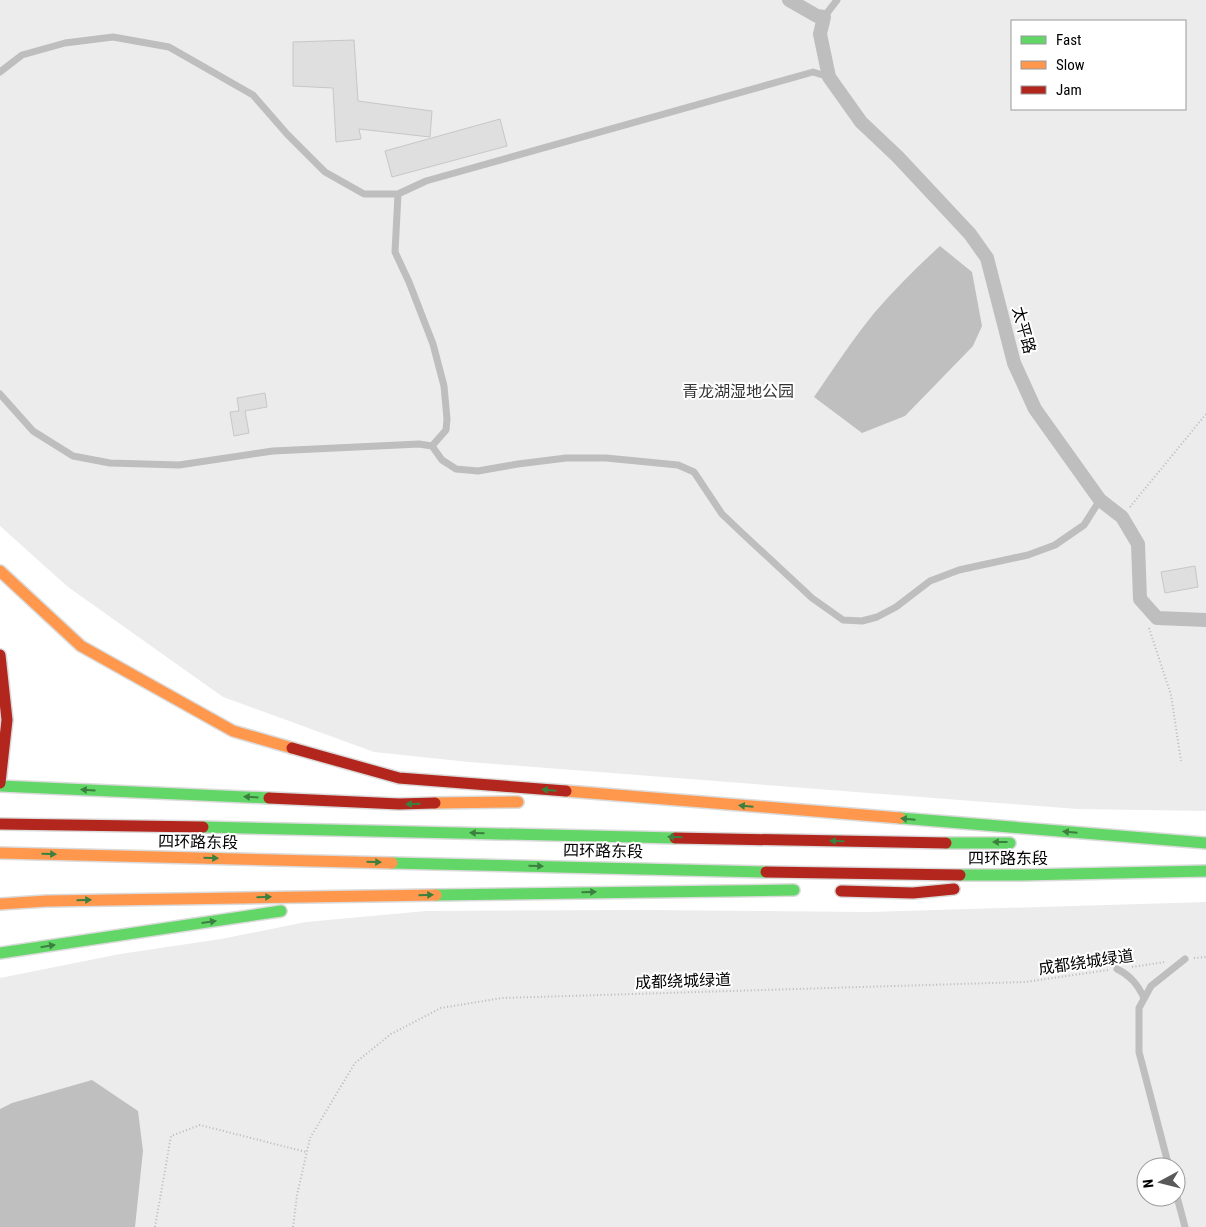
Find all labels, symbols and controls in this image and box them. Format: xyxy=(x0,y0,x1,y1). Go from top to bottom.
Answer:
legend xyxy=(1011,20,1186,110)
text: Fast xyxy=(1056,31,1081,49)
text: Slow xyxy=(1056,56,1085,74)
text: Jam xyxy=(1056,81,1082,99)
street label: 太平路 xyxy=(1009,304,1039,356)
park label: 青龙湖湿地公园 xyxy=(682,382,794,401)
one-way arrow xyxy=(80,785,96,793)
one-way arrow xyxy=(541,785,557,793)
one-way arrow xyxy=(242,793,258,801)
one-way arrow xyxy=(405,800,421,808)
one-way arrow xyxy=(738,801,754,809)
one-way arrow xyxy=(900,814,916,822)
one-way arrow xyxy=(1062,827,1078,835)
one-way arrow xyxy=(469,829,485,837)
street label: 四环路东段 xyxy=(158,832,238,852)
one-way arrow xyxy=(667,833,683,841)
one-way arrow xyxy=(829,837,845,845)
one-way arrow xyxy=(992,838,1008,846)
street label: 四环路东段 xyxy=(563,841,643,861)
street label: 四环路东段 xyxy=(968,849,1048,868)
one-way arrow xyxy=(41,851,57,859)
one-way arrow xyxy=(203,855,219,863)
one-way arrow xyxy=(366,858,382,866)
one-way arrow xyxy=(528,862,544,870)
one-way arrow xyxy=(581,888,597,896)
one-way arrow xyxy=(418,891,434,899)
one-way arrow xyxy=(256,893,272,901)
one-way arrow xyxy=(76,896,92,904)
one-way arrow xyxy=(201,917,217,925)
one-way arrow xyxy=(41,941,57,949)
street label: 成都绕城绿道 xyxy=(1037,946,1135,978)
street label: 成都绕城绿道 xyxy=(635,970,731,992)
north arrow xyxy=(1136,1157,1186,1207)
text: N xyxy=(1140,1178,1157,1189)

